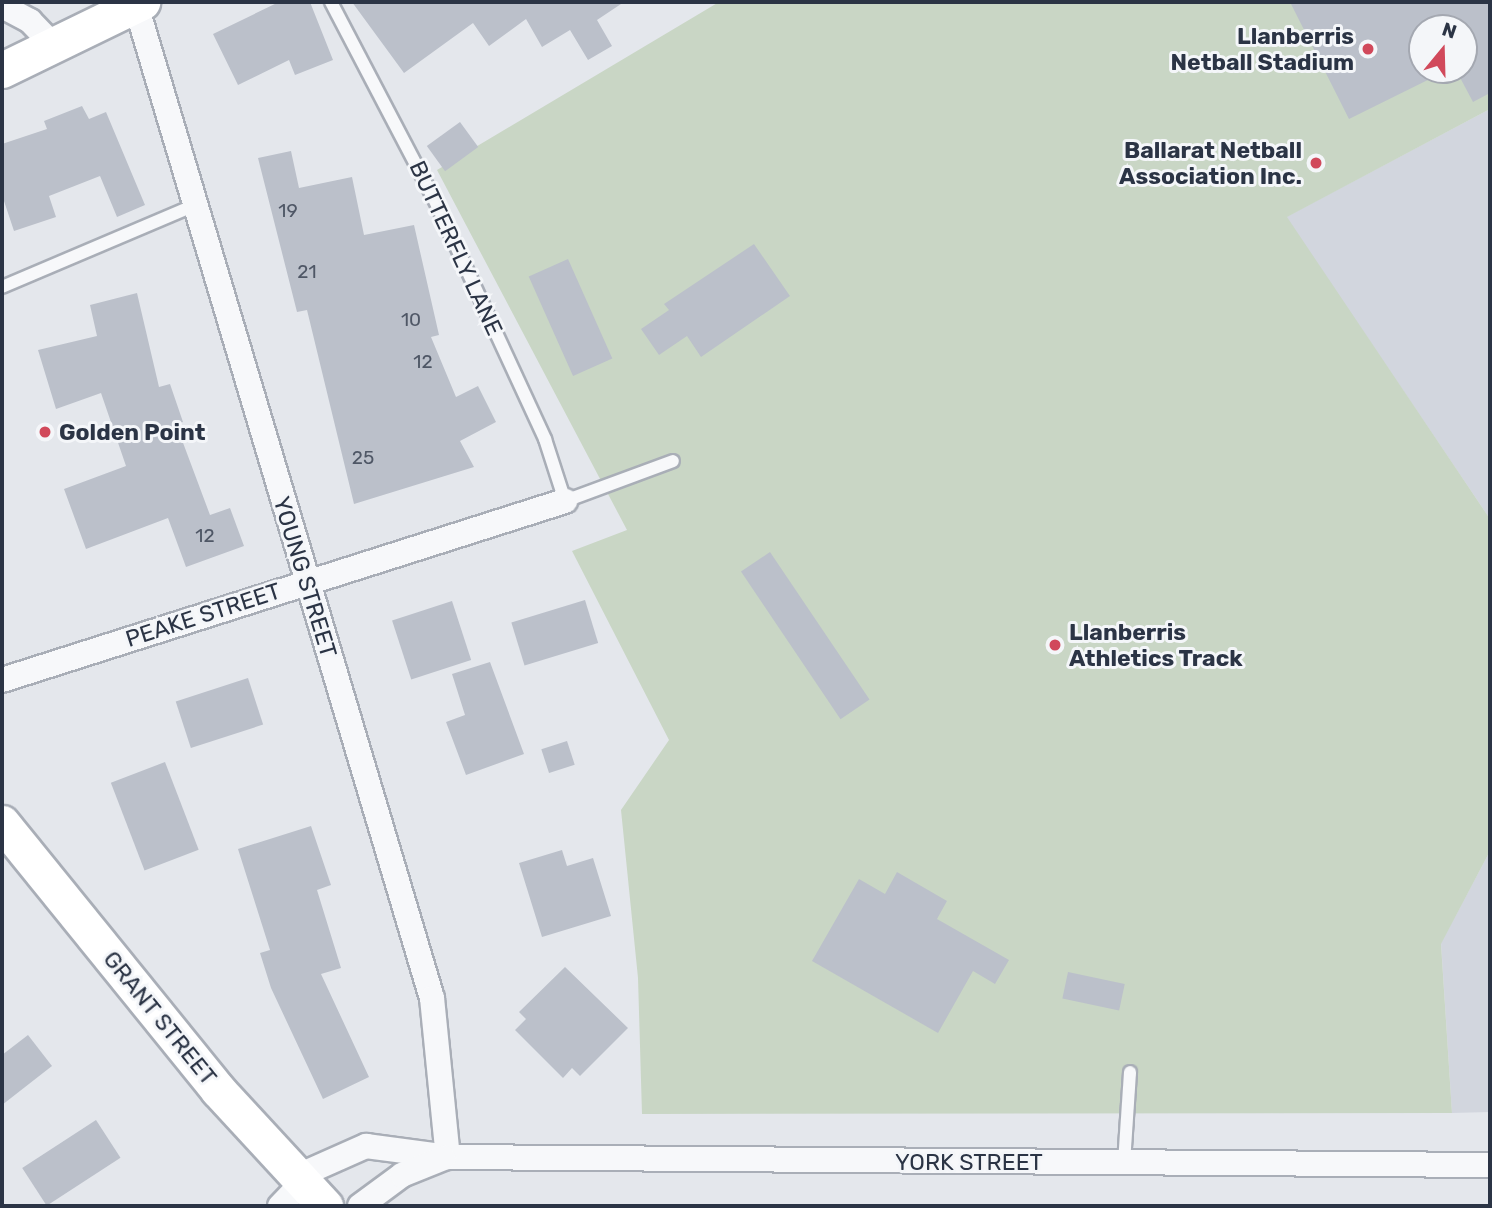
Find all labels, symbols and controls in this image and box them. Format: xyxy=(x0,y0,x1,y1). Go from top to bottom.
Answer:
north arrow xyxy=(1408,14,1478,84)
text: N xyxy=(1439,17,1460,44)
place label: Llanberris Netball Stadium xyxy=(1170,22,1354,76)
marker: Llanberris Netball Stadium xyxy=(1360,41,1376,57)
place label: Ballarat Netball Association Inc. xyxy=(1119,136,1302,190)
marker: Ballarat Netball Association Inc. xyxy=(1308,155,1324,171)
street label: BUTTERFLY LANE xyxy=(403,156,509,340)
house number: 19 xyxy=(278,200,298,222)
house number: 21 xyxy=(297,261,317,283)
house number: 10 xyxy=(401,309,421,331)
house number: 12 xyxy=(413,351,433,373)
place label: Golden Point xyxy=(59,418,205,446)
marker: Golden Point xyxy=(37,424,53,440)
house number: 25 xyxy=(352,447,374,469)
street label: YOUNG STREET xyxy=(267,493,343,661)
house number: 12 xyxy=(195,525,215,547)
street label: PEAKE STREET xyxy=(122,577,284,653)
place label: Llanberris Athletics Track xyxy=(1069,618,1243,672)
marker: Llanberris Athletics Track xyxy=(1047,637,1063,653)
street label: GRANT STREET xyxy=(97,945,223,1091)
street label: YORK STREET xyxy=(895,1148,1043,1176)

